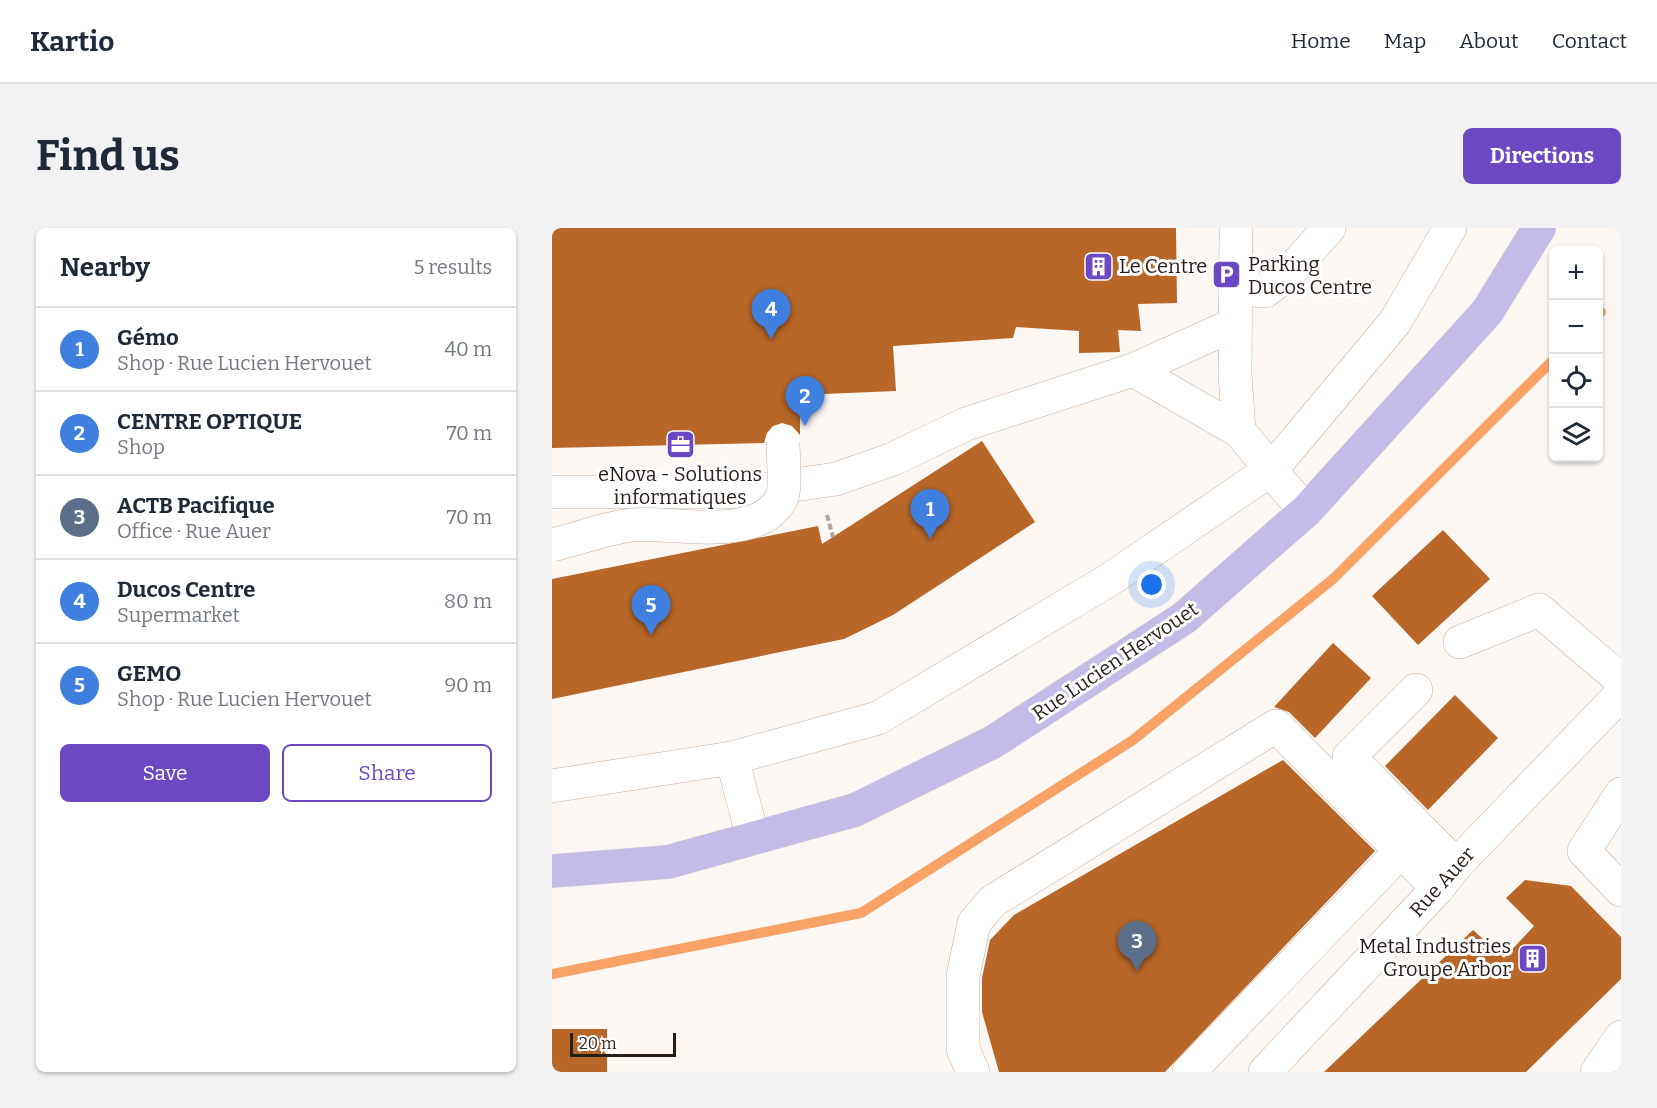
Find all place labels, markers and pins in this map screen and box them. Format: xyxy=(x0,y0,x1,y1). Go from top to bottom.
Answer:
building icon: Le Centre xyxy=(1082,250,1114,282)
place label: Parking Ducos Centre xyxy=(1248,252,1372,299)
place label: Le Centre xyxy=(1119,254,1207,278)
parking icon: Parking Ducos Centre xyxy=(1211,259,1243,291)
pin: 4 xyxy=(752,290,790,339)
pin: 2 xyxy=(786,376,824,426)
office icon: eNova - Solutions informatiques xyxy=(664,428,696,460)
place label: eNova - Solutions informatiques xyxy=(598,462,762,509)
pin: 1 xyxy=(910,490,950,539)
pin: 5 xyxy=(632,586,670,635)
pin: 3 xyxy=(1118,922,1156,971)
place label: Metal Industries Groupe Arbor xyxy=(1359,934,1511,981)
building icon: Metal Industries Groupe Arbor xyxy=(1516,942,1548,974)

